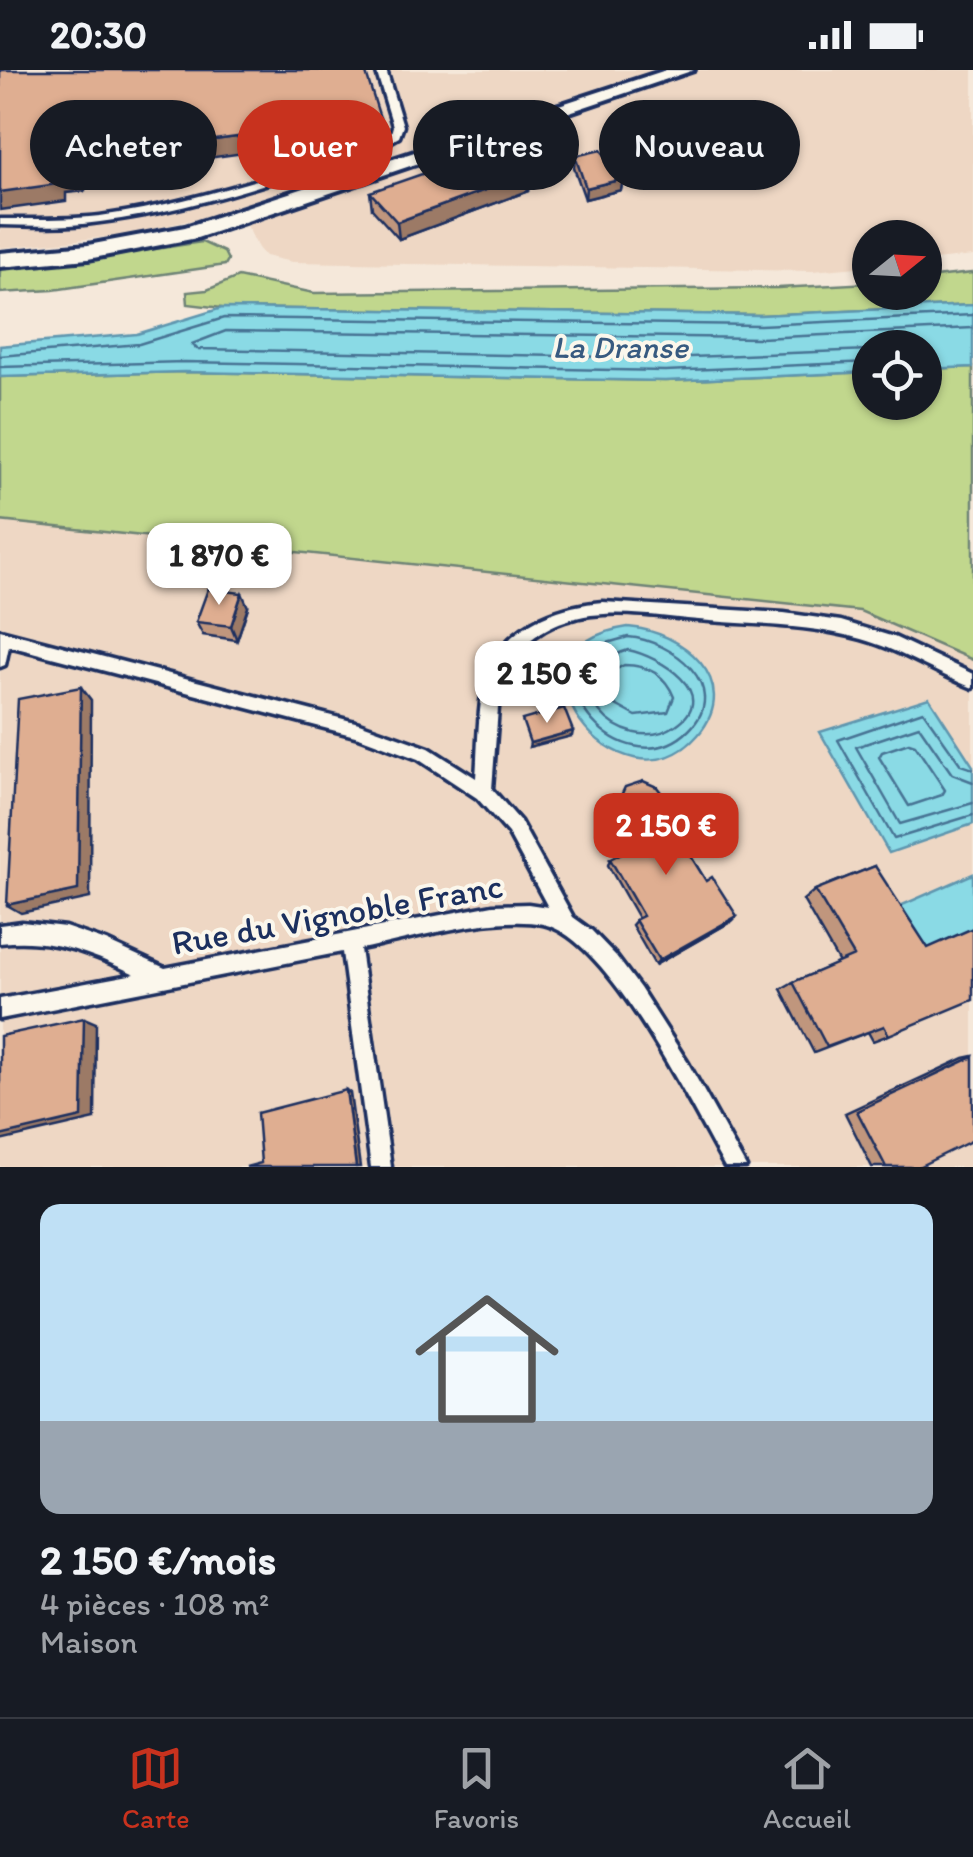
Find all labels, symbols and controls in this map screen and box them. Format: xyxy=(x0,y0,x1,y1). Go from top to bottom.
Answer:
text: 20:30 xyxy=(50,12,147,58)
chip: Acheter xyxy=(30,100,217,190)
chip: Louer xyxy=(237,100,393,190)
chip: Filtres xyxy=(413,100,579,190)
chip: Nouveau xyxy=(599,100,800,190)
north arrow xyxy=(852,220,942,310)
map controls xyxy=(852,220,942,420)
water label: La Dranse xyxy=(552,328,689,366)
button: locate xyxy=(852,330,942,420)
pin: 1 870 € xyxy=(127,523,311,608)
text: 1 870 € xyxy=(169,536,269,574)
pin: 2 150 € xyxy=(455,641,639,726)
text: 2 150 € xyxy=(497,654,597,692)
pin: 2 150 € xyxy=(574,793,758,878)
text: 2 150 € xyxy=(616,806,716,844)
street label: Rue du Vignoble Franc xyxy=(168,864,506,964)
icon: home xyxy=(397,1269,577,1449)
text: 2 150 €/mois xyxy=(40,1534,276,1585)
text: 4 pièces · 108 m² xyxy=(40,1585,269,1623)
text: Maison xyxy=(40,1623,138,1661)
tab: Carte xyxy=(122,1741,190,1835)
tab: Favoris xyxy=(434,1741,519,1835)
tab: Accueil xyxy=(763,1741,851,1835)

